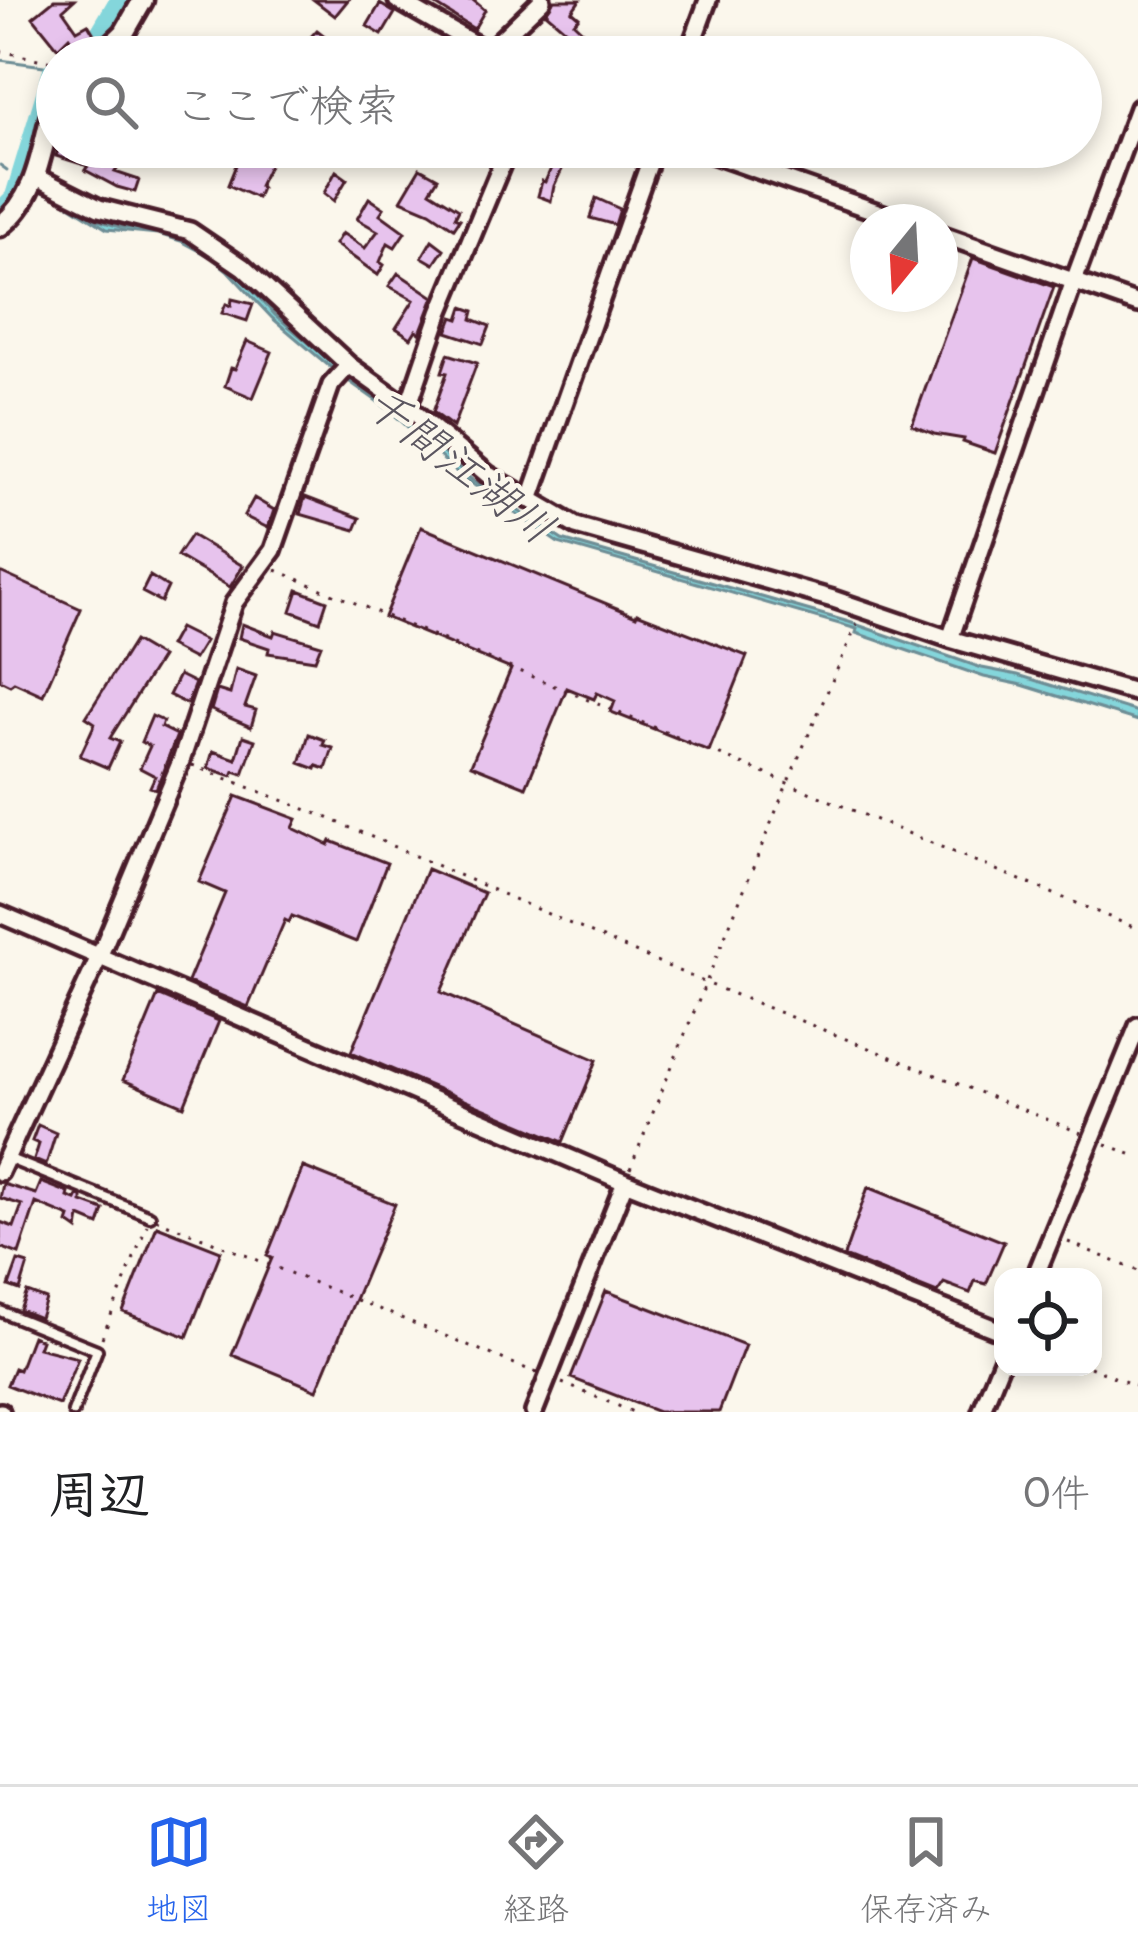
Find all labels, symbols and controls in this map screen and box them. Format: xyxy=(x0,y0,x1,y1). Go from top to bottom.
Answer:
search box xyxy=(36,36,1102,168)
text: ここで検索 xyxy=(174,68,399,136)
icon: search xyxy=(78,69,144,135)
north arrow xyxy=(850,204,958,312)
water label: 千間江湖川 xyxy=(352,366,572,558)
map controls xyxy=(994,1268,1102,1376)
button: locate xyxy=(994,1268,1102,1376)
text: 周辺 xyxy=(48,1452,150,1529)
text: 0件 xyxy=(1022,1461,1090,1520)
tab: 地図 xyxy=(146,1809,212,1931)
tab: 経路 xyxy=(503,1809,569,1931)
tab: 保存済み xyxy=(860,1809,992,1931)

